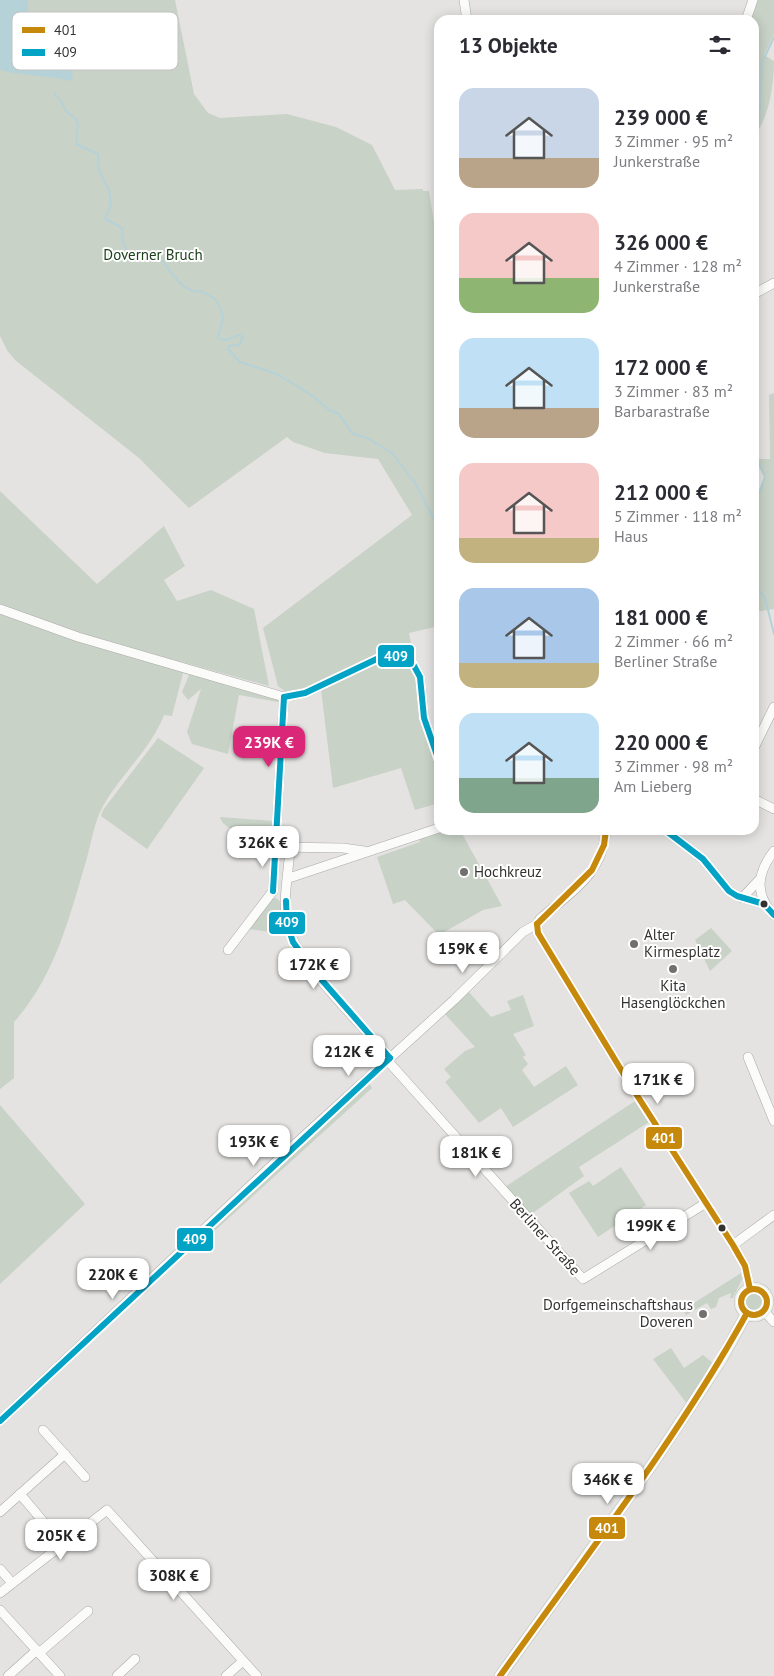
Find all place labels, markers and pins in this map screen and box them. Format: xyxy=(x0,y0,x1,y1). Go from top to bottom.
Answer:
pin: 239K € xyxy=(228,726,310,768)
pin: 326K € xyxy=(222,826,304,868)
place label: Hochkreuz xyxy=(474,862,542,881)
marker: Hochkreuz xyxy=(458,866,470,878)
unlabelled marker xyxy=(759,899,769,909)
place label: Alter Kirmesplatz xyxy=(644,925,720,961)
pin: 159K € xyxy=(422,932,504,974)
marker: Alter Kirmesplatz xyxy=(628,938,640,950)
pin: 172K € xyxy=(273,948,355,990)
marker: Kita Hasenglöckchen xyxy=(667,963,679,975)
place label: Kita Hasenglöckchen xyxy=(621,976,725,1012)
pin: 212K € xyxy=(308,1034,390,1077)
pin: 171K € xyxy=(617,1062,699,1105)
pin: 193K € xyxy=(213,1124,295,1167)
pin: 181K € xyxy=(435,1136,517,1178)
pin: 199K € xyxy=(610,1208,692,1251)
unlabelled marker xyxy=(717,1223,727,1233)
pin: 220K € xyxy=(72,1258,154,1300)
place label: Dorfgemeinschaftshaus Doveren xyxy=(543,1295,693,1331)
marker: Dorfgemeinschaftshaus Doveren xyxy=(697,1308,709,1320)
pin: 346K € xyxy=(567,1462,649,1505)
pin: 205K € xyxy=(20,1518,102,1561)
pin: 308K € xyxy=(133,1558,215,1601)

